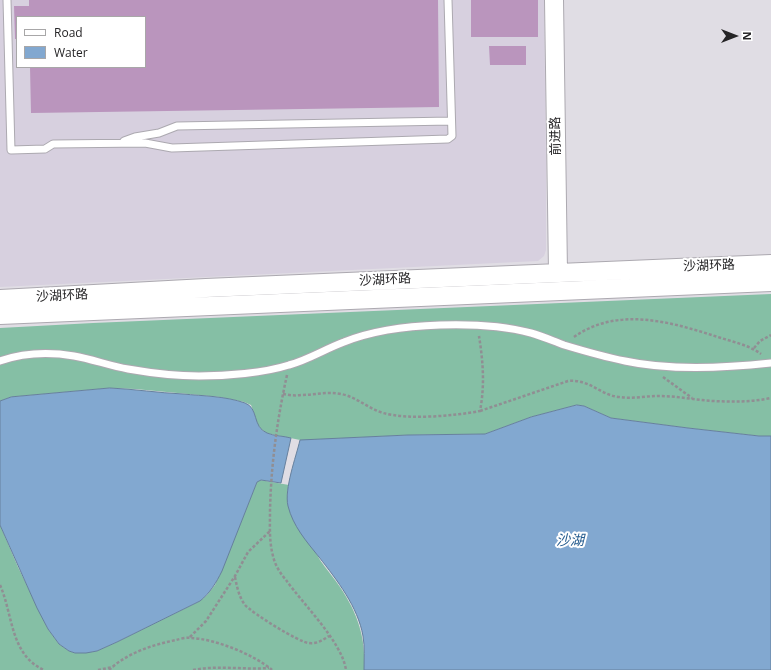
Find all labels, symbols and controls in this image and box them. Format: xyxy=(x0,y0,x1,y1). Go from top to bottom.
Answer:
legend xyxy=(16,16,146,68)
north arrow xyxy=(715,16,755,56)
text: Road xyxy=(54,24,83,41)
text: N xyxy=(740,32,755,40)
text: Water xyxy=(54,44,88,61)
street label: 前进路 xyxy=(548,116,564,156)
street label: 沙湖环路 xyxy=(683,257,735,275)
street label: 沙湖环路 xyxy=(359,271,411,289)
street label: 沙湖环路 xyxy=(36,287,88,305)
water label: 沙湖 xyxy=(556,533,584,549)

